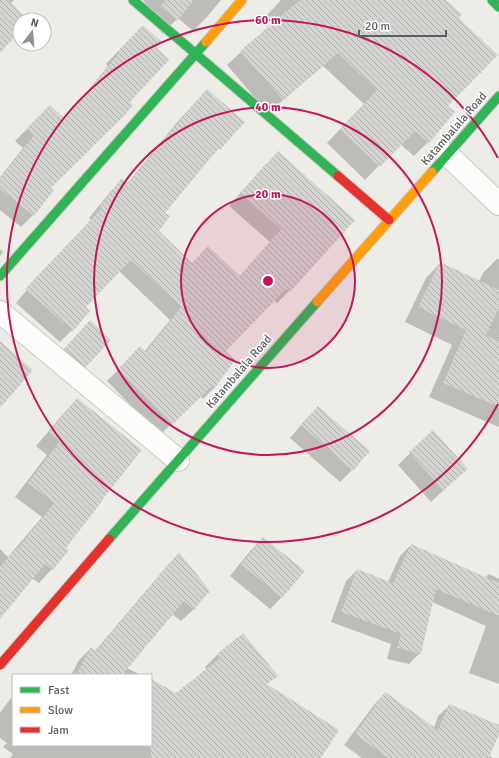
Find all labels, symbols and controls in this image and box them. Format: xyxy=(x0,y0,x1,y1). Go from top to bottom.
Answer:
north arrow xyxy=(12,12,52,52)
scale bar xyxy=(359,12,446,38)
text: 60 m xyxy=(255,13,281,28)
text: N xyxy=(29,16,40,30)
text: 20 m xyxy=(365,19,390,34)
street label: Katambalala Road xyxy=(418,89,490,169)
text: 40 m xyxy=(255,100,281,115)
text: 20 m xyxy=(255,187,281,202)
centre of rings xyxy=(261,274,275,288)
street label: Katambalala Road xyxy=(203,332,275,412)
legend xyxy=(12,674,152,746)
text: Fast xyxy=(48,683,69,698)
text: Slow xyxy=(48,703,73,718)
text: Jam xyxy=(48,723,69,738)

